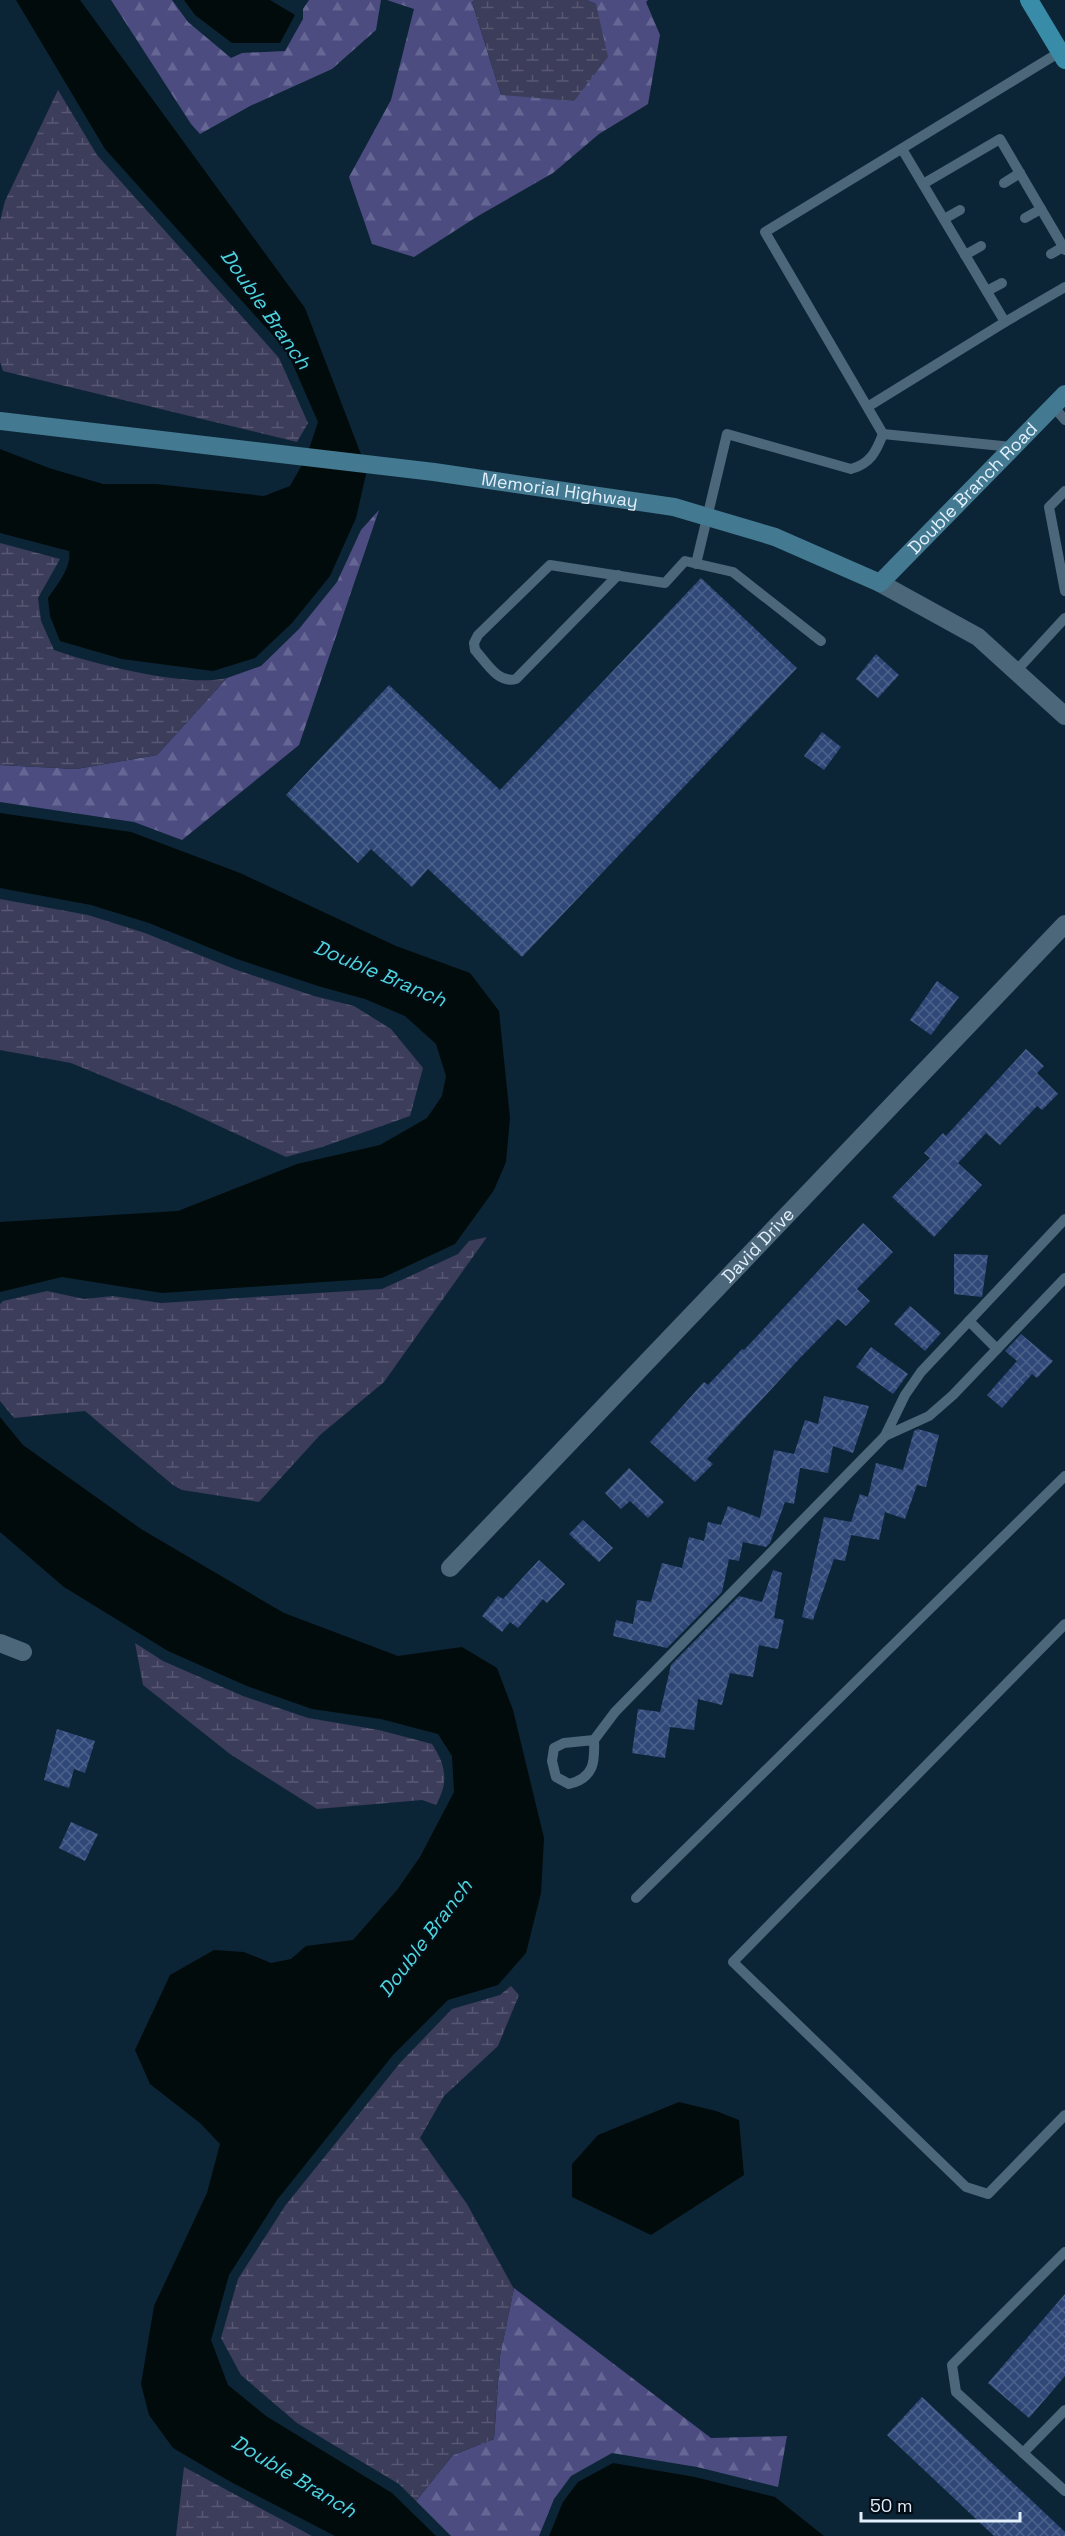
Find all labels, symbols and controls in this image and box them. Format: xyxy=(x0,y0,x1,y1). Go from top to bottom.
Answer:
water label: Double Branch xyxy=(215,244,318,375)
street label: Double Branch Road xyxy=(903,417,1042,559)
street label: Memorial Highway xyxy=(480,467,639,513)
water label: Double Branch xyxy=(310,933,451,1013)
street label: David Drive xyxy=(716,1203,799,1288)
water label: Double Branch xyxy=(372,1873,478,2002)
water label: Double Branch xyxy=(227,2429,362,2524)
scale bar xyxy=(861,2485,1020,2523)
text: 50 m xyxy=(870,2494,912,2517)

